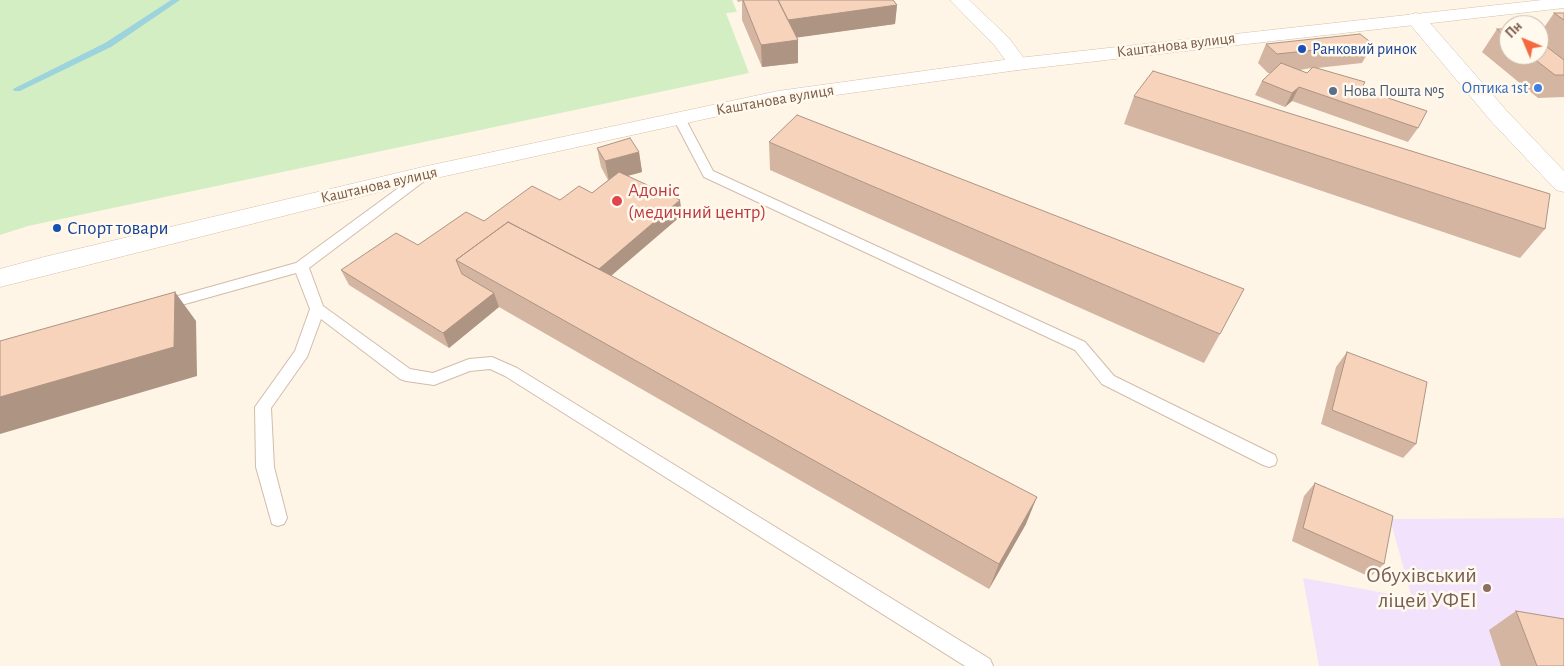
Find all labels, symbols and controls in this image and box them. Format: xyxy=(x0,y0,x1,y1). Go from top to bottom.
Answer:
north arrow xyxy=(1499,15,1549,65)
text: Пн xyxy=(1503,19,1525,41)
street label: Каштанова вулиця xyxy=(1116,28,1236,62)
place label: Ранковий ринок xyxy=(1312,39,1417,59)
marker: Ранковий ринок xyxy=(1296,43,1308,55)
place label: Оптика 1st xyxy=(1461,78,1528,98)
street label: Каштанова вулиця xyxy=(715,80,835,120)
place label: Нова Пошта №5 xyxy=(1343,81,1444,101)
marker: Оптика 1st xyxy=(1532,82,1544,94)
marker: Нова Пошта №5 xyxy=(1327,85,1339,97)
street label: Каштанова вулиця xyxy=(319,162,439,208)
place label: Адоніс (медичний центр) xyxy=(628,179,766,223)
marker: Адоніс (медичний центр) xyxy=(610,194,624,208)
place label: Спорт товари xyxy=(67,217,169,239)
marker: Спорт товари xyxy=(51,222,63,234)
place label: Обухівський ліцей УФЕІ xyxy=(1366,562,1477,614)
marker: Обухівський ліцей УФЕІ xyxy=(1481,582,1493,594)

